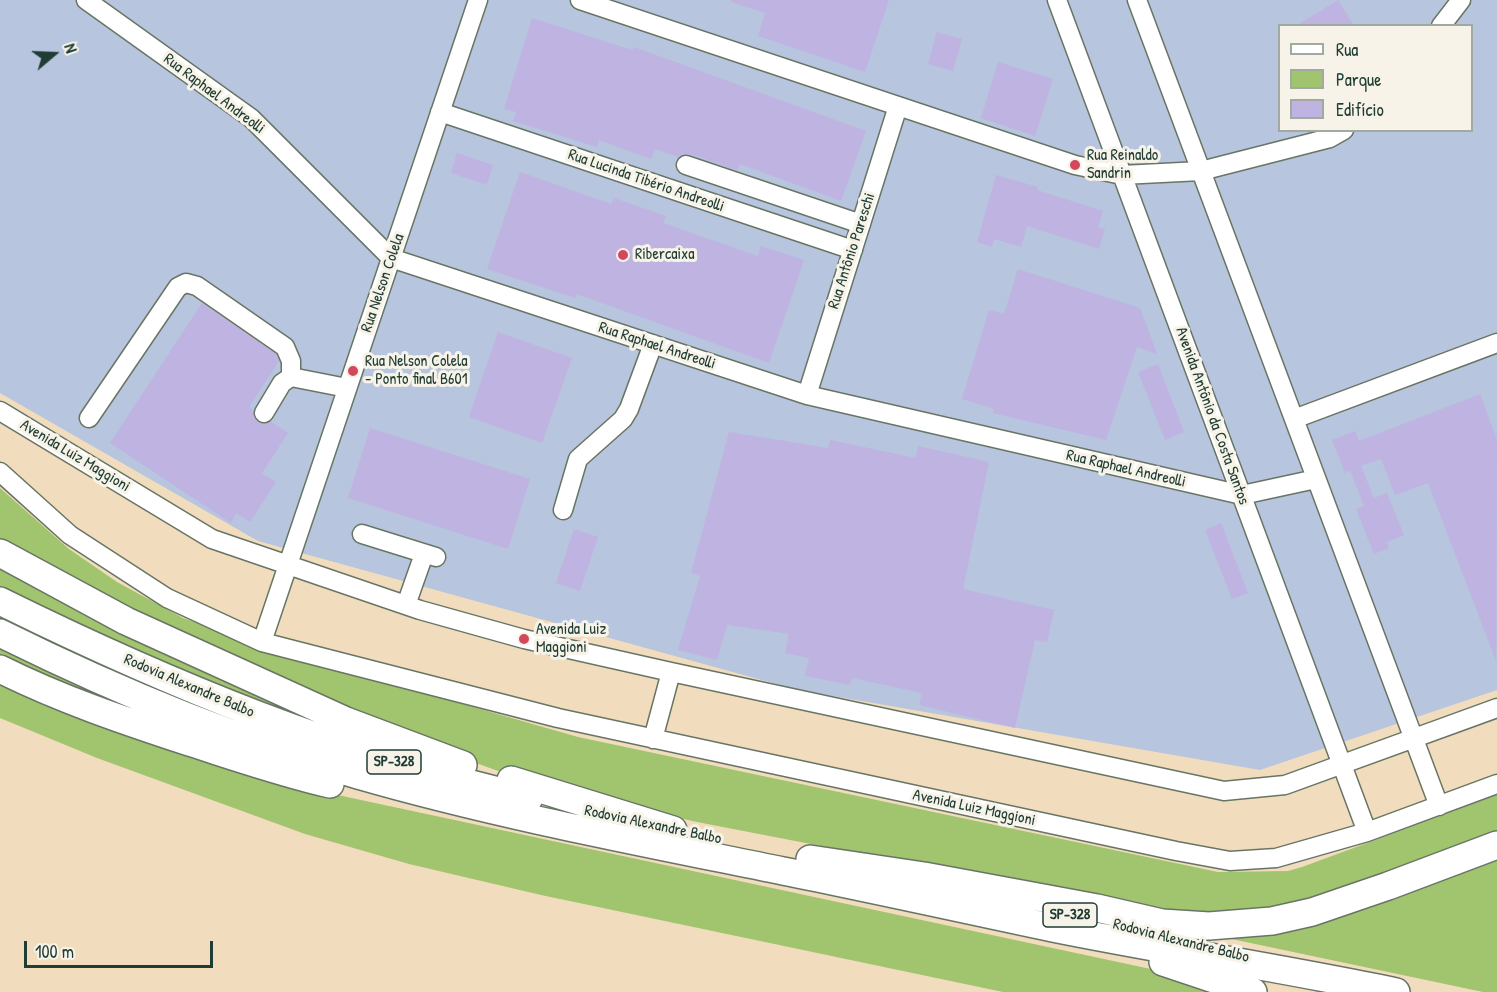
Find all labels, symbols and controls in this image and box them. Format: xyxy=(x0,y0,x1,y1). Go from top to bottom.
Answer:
north arrow xyxy=(24,24,84,84)
legend xyxy=(1278,24,1473,132)
text: Rua xyxy=(1336,37,1358,62)
text: N xyxy=(59,41,83,56)
street label: Rua Raphael Andreolli xyxy=(159,50,269,138)
text: Parque xyxy=(1336,67,1381,92)
text: Edifício xyxy=(1336,97,1384,122)
street label: Rua Lucinda Tibério Andreolli xyxy=(565,145,727,217)
place label: Rua Reinaldo Sandrin xyxy=(1087,146,1158,184)
marker: Rua Reinaldo Sandrin xyxy=(1068,158,1082,172)
street label: Rua Antônio Pareschi xyxy=(824,191,880,311)
street label: Rua Nelson Colela xyxy=(357,231,409,335)
place label: Ribercaixa xyxy=(635,245,694,265)
marker: Ribercaixa xyxy=(616,248,630,262)
street label: Rua Raphael Andreolli xyxy=(596,318,718,374)
street label: Avenida Antônio da Costa Santos xyxy=(1171,325,1253,507)
place label: Rua Nelson Colela - Ponto final B601 xyxy=(365,352,468,390)
marker: Rua Nelson Colela - Ponto final B601 xyxy=(346,364,360,378)
street label: Avenida Luiz Maggioni xyxy=(17,416,133,496)
street label: Rua Raphael Andreolli xyxy=(1064,446,1188,492)
place label: Avenida Luiz Maggioni xyxy=(536,620,606,658)
marker: Avenida Luiz Maggioni xyxy=(517,632,531,646)
street label: Rodovia Alexandre Balbo xyxy=(121,650,257,722)
road number: SP-328 xyxy=(367,750,421,774)
street label: Avenida Luiz Maggioni xyxy=(911,786,1037,830)
street label: Rodovia Alexandre Balbo xyxy=(583,801,723,849)
road number: SP-328 xyxy=(1043,903,1097,927)
street label: Rodovia Alexandre Balbo xyxy=(1111,915,1251,967)
scale bar xyxy=(27,929,216,967)
text: 100 m xyxy=(35,939,74,964)

